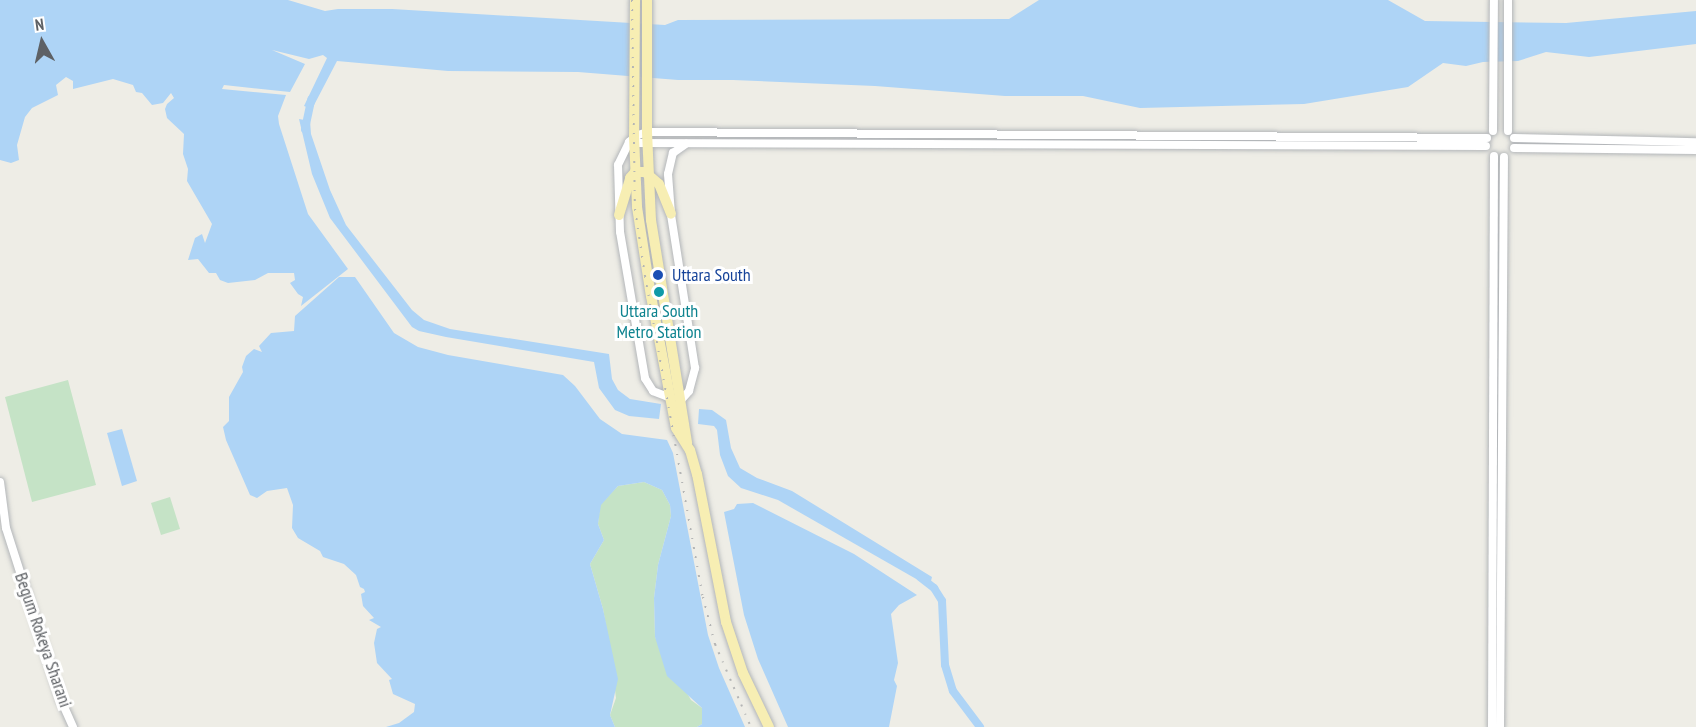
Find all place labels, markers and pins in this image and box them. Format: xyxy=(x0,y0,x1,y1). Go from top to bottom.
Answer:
place label: Uttara South xyxy=(672,264,751,286)
marker: Uttara South xyxy=(649,266,667,284)
marker: Uttara South Metro Station xyxy=(652,285,666,299)
place label: Uttara South Metro Station xyxy=(617,301,701,344)

